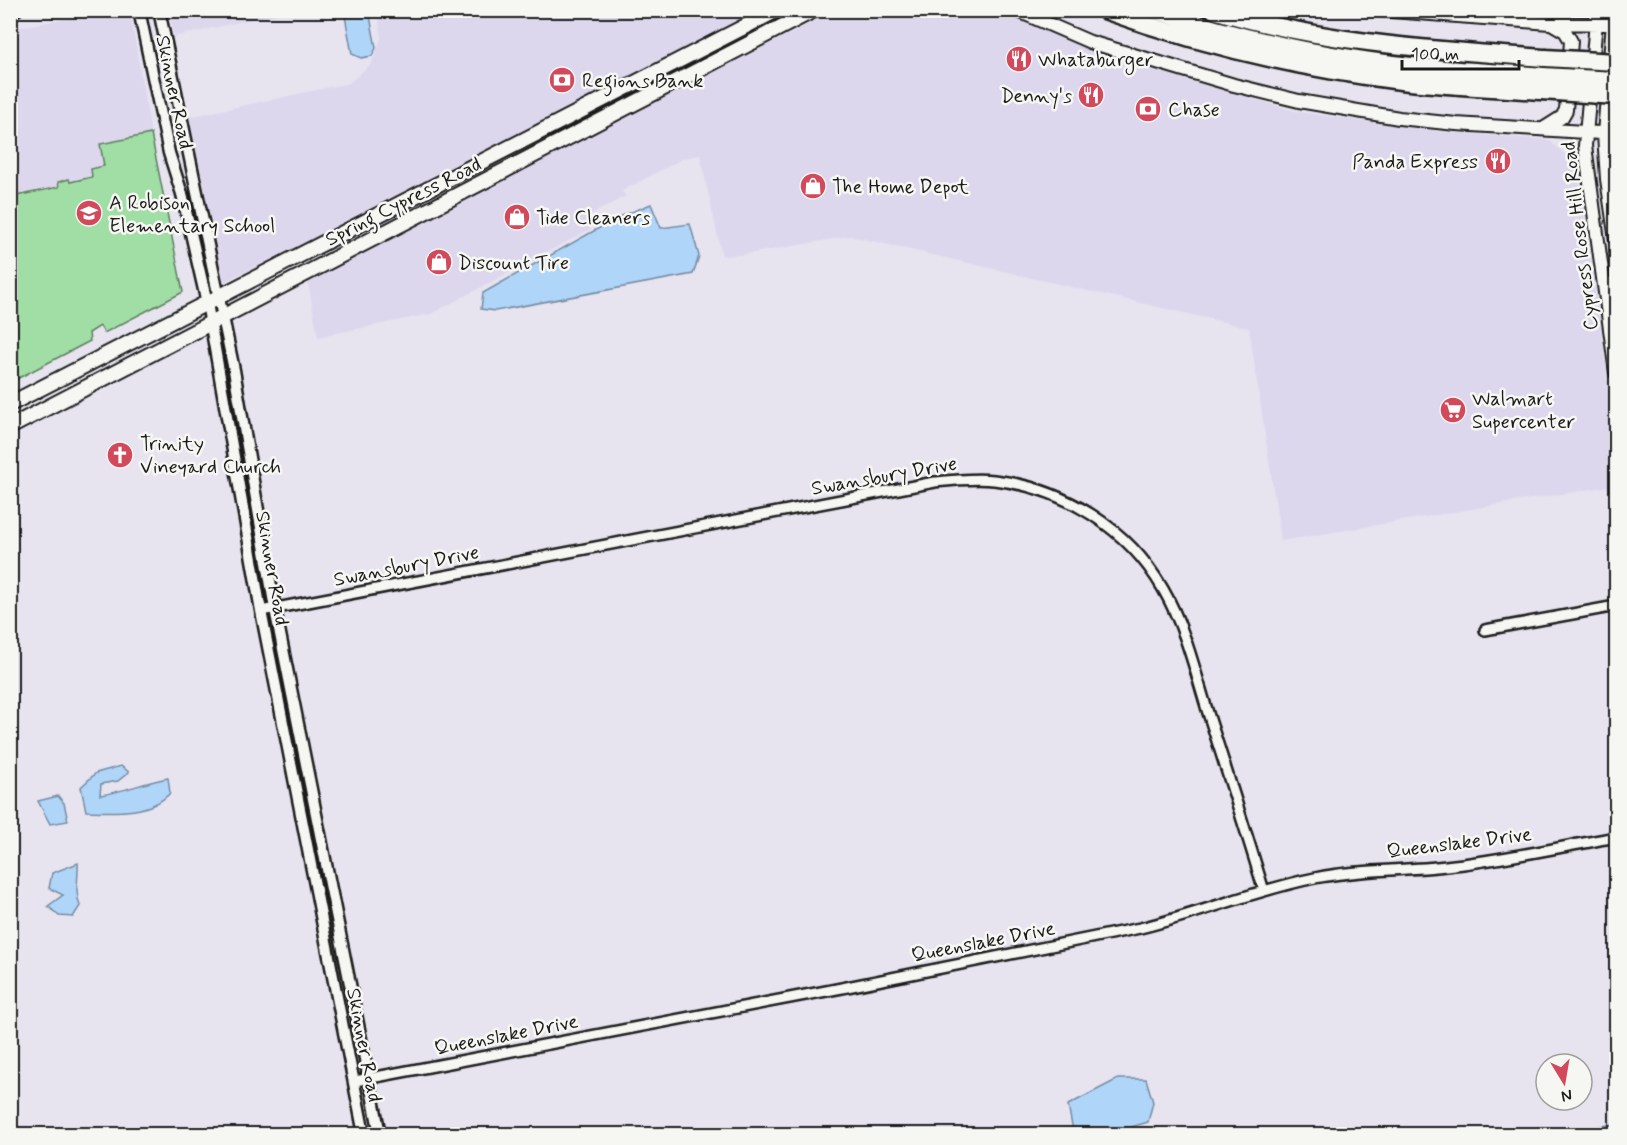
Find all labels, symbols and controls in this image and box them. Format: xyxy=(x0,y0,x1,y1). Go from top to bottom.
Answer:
street label: Skinner Road xyxy=(148,33,199,152)
scale bar xyxy=(1402,33,1519,71)
text: 100 m xyxy=(1411,43,1459,67)
restaurant icon: Whataburger xyxy=(1004,44,1034,74)
place label: Whataburger xyxy=(1038,47,1153,75)
bank icon: Regions Bank xyxy=(547,65,577,95)
place label: Regions Bank xyxy=(582,68,703,97)
restaurant icon: Denny's xyxy=(1076,80,1106,110)
place label: Denny's xyxy=(1000,83,1072,110)
bank icon: Chase xyxy=(1133,94,1163,124)
place label: Chase xyxy=(1168,97,1220,124)
street label: Cypress Rose Hill Road xyxy=(1556,140,1605,332)
restaurant icon: Panda Express xyxy=(1483,146,1513,176)
place label: Panda Express xyxy=(1352,149,1478,176)
street label: Spring Cypress Road xyxy=(321,151,487,255)
shop icon: The Home Depot xyxy=(798,171,828,201)
place label: The Home Depot xyxy=(832,174,969,201)
place label: A Robison Elementary School xyxy=(109,190,275,240)
school or university icon: A Robison Elementary School xyxy=(74,198,104,228)
shop icon: Tide Cleaners xyxy=(502,202,532,232)
place label: Tide Cleaners xyxy=(536,205,650,232)
shop icon: Discount Tire xyxy=(424,247,454,277)
place label: Discount Tire xyxy=(458,250,569,277)
place label: Walmart Supercenter xyxy=(1472,386,1575,436)
supermarket icon: Walmart Supercenter xyxy=(1438,395,1468,425)
place label: Trinity Vineyard Church xyxy=(140,431,281,481)
church icon: Trinity Vineyard Church xyxy=(105,440,135,470)
street label: Swansbury Drive xyxy=(809,450,959,503)
street label: Skinner Road xyxy=(248,509,295,628)
street label: Swansbury Drive xyxy=(331,539,481,594)
street label: Queenslake Drive xyxy=(1385,821,1533,866)
street label: Queenslake Drive xyxy=(909,915,1058,970)
street label: Skinner Road xyxy=(339,986,388,1105)
street label: Queenslake Drive xyxy=(432,1008,581,1063)
north arrow xyxy=(1534,1052,1594,1112)
text: N xyxy=(1559,1084,1574,1107)

